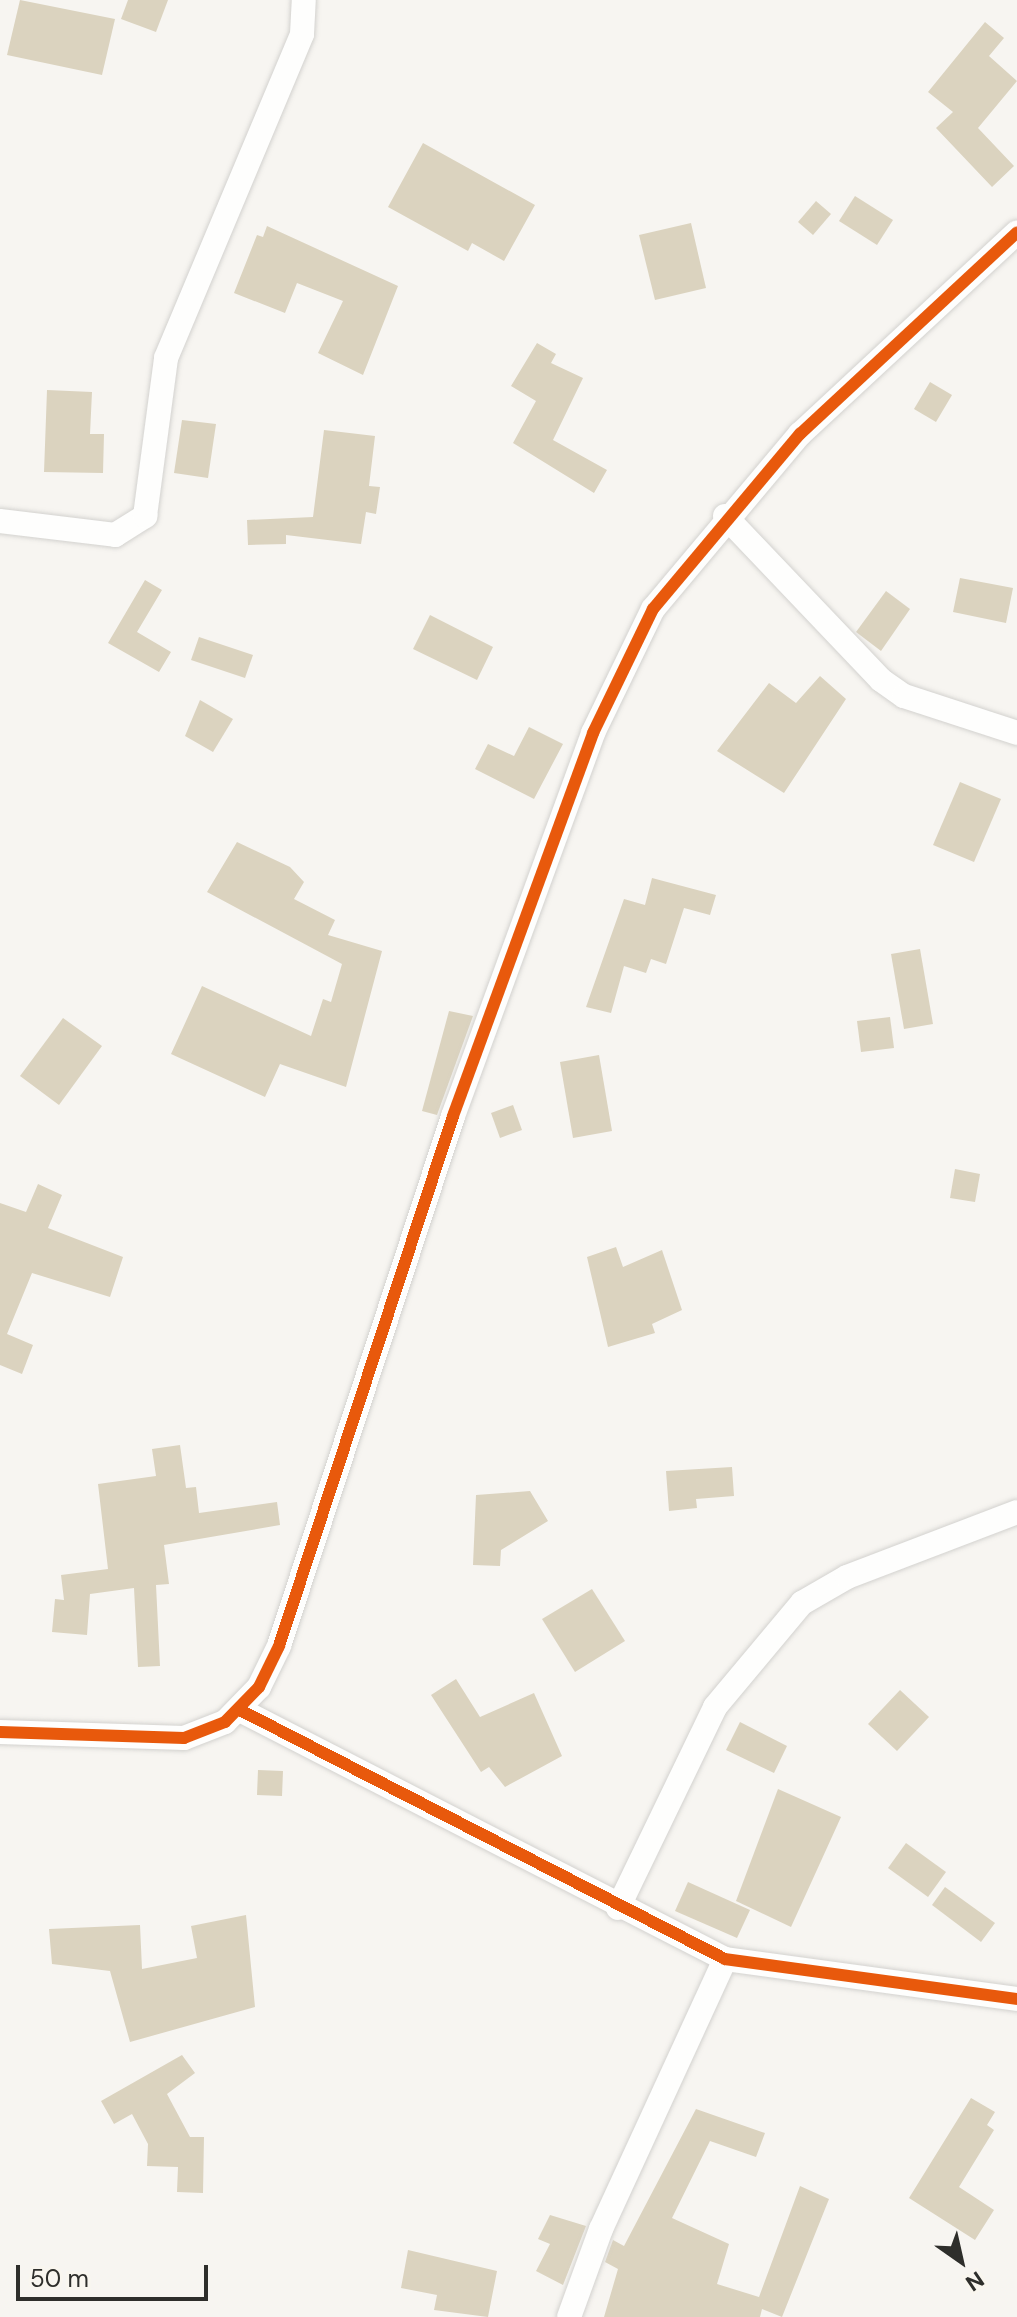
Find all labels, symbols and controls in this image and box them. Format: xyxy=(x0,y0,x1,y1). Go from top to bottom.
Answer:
north arrow xyxy=(921,2221,1001,2301)
scale bar xyxy=(20,2249,212,2299)
text: 50 m xyxy=(30,2263,89,2294)
text: N xyxy=(960,2265,989,2298)

